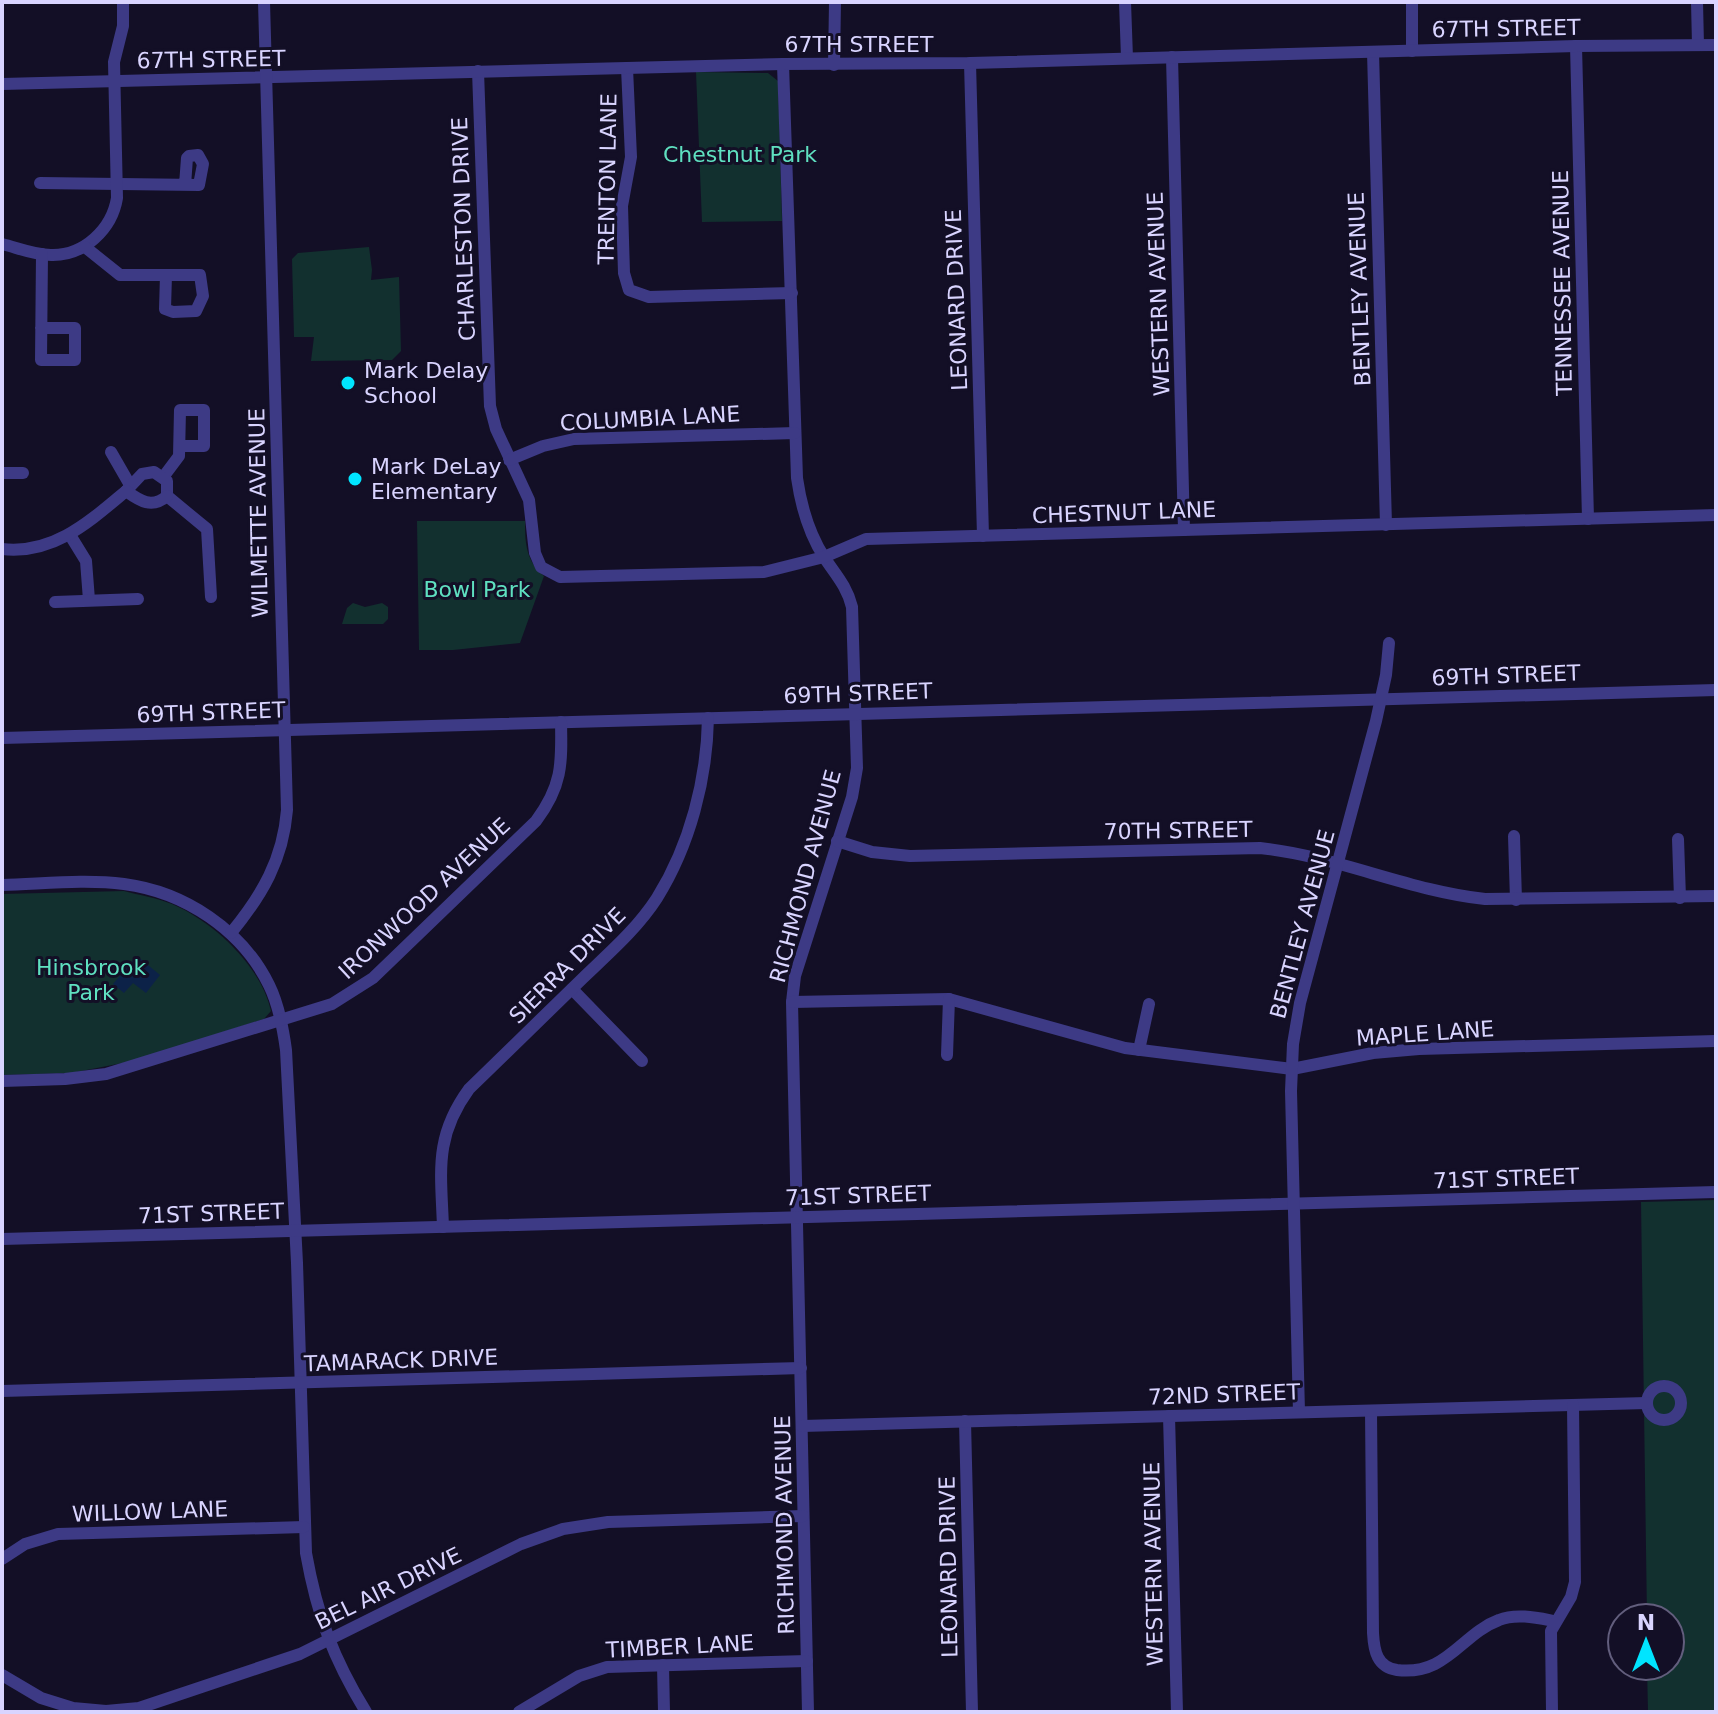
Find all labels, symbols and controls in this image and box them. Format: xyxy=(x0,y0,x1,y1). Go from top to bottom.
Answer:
street label: 67TH STREET xyxy=(1431,15,1581,42)
street label: 67TH STREET xyxy=(785,32,934,57)
street label: 67TH STREET xyxy=(136,46,286,73)
street label: TRENTON LANE xyxy=(593,93,621,266)
street label: CHARLESTON DRIVE xyxy=(447,116,480,341)
park label: Chestnut Park xyxy=(663,142,817,167)
street label: TENNESSEE AVENUE xyxy=(1548,170,1577,397)
street label: WESTERN AVENUE xyxy=(1142,191,1175,397)
street label: BENTLEY AVENUE xyxy=(1344,191,1375,387)
street label: LEONARD DRIVE xyxy=(941,209,972,391)
place label: Mark Delay School xyxy=(364,358,488,408)
marker: Mark Delay School xyxy=(339,374,357,392)
street label: COLUMBIA LANE xyxy=(559,401,741,436)
street label: WILMETTE AVENUE xyxy=(244,408,273,618)
place label: Mark DeLay Elementary xyxy=(371,454,501,504)
marker: Mark DeLay Elementary xyxy=(346,470,364,488)
street label: CHESTNUT LANE xyxy=(1031,497,1217,528)
park label: Bowl Park xyxy=(423,577,531,602)
street label: 69TH STREET xyxy=(1431,660,1581,691)
street label: 69TH STREET xyxy=(783,678,933,709)
street label: 69TH STREET xyxy=(136,697,286,728)
street label: RICHMOND AVENUE xyxy=(765,767,846,985)
street label: IRONWOOD AVENUE xyxy=(334,813,515,984)
street label: 70TH STREET xyxy=(1103,817,1253,844)
street label: BENTLEY AVENUE xyxy=(1265,827,1340,1021)
street label: SIERRA DRIVE xyxy=(504,902,631,1029)
park label: Hinsbrook Park xyxy=(36,955,146,1005)
street label: MAPLE LANE xyxy=(1355,1016,1495,1051)
street label: 71ST STREET xyxy=(1432,1163,1580,1194)
street label: 71ST STREET xyxy=(784,1180,932,1211)
street label: 71ST STREET xyxy=(137,1198,285,1229)
street label: TAMARACK DRIVE xyxy=(302,1345,499,1376)
street label: 72ND STREET xyxy=(1147,1379,1301,1410)
street label: RICHMOND AVENUE xyxy=(770,1415,799,1635)
street label: WESTERN AVENUE xyxy=(1139,1461,1168,1667)
street label: LEONARD DRIVE xyxy=(934,1476,963,1658)
street label: WILLOW LANE xyxy=(72,1496,229,1527)
street label: BEL AIR DRIVE xyxy=(311,1542,465,1635)
north arrow xyxy=(1606,1602,1686,1682)
text: N xyxy=(1637,1610,1655,1635)
street label: TIMBER LANE xyxy=(604,1630,755,1663)

